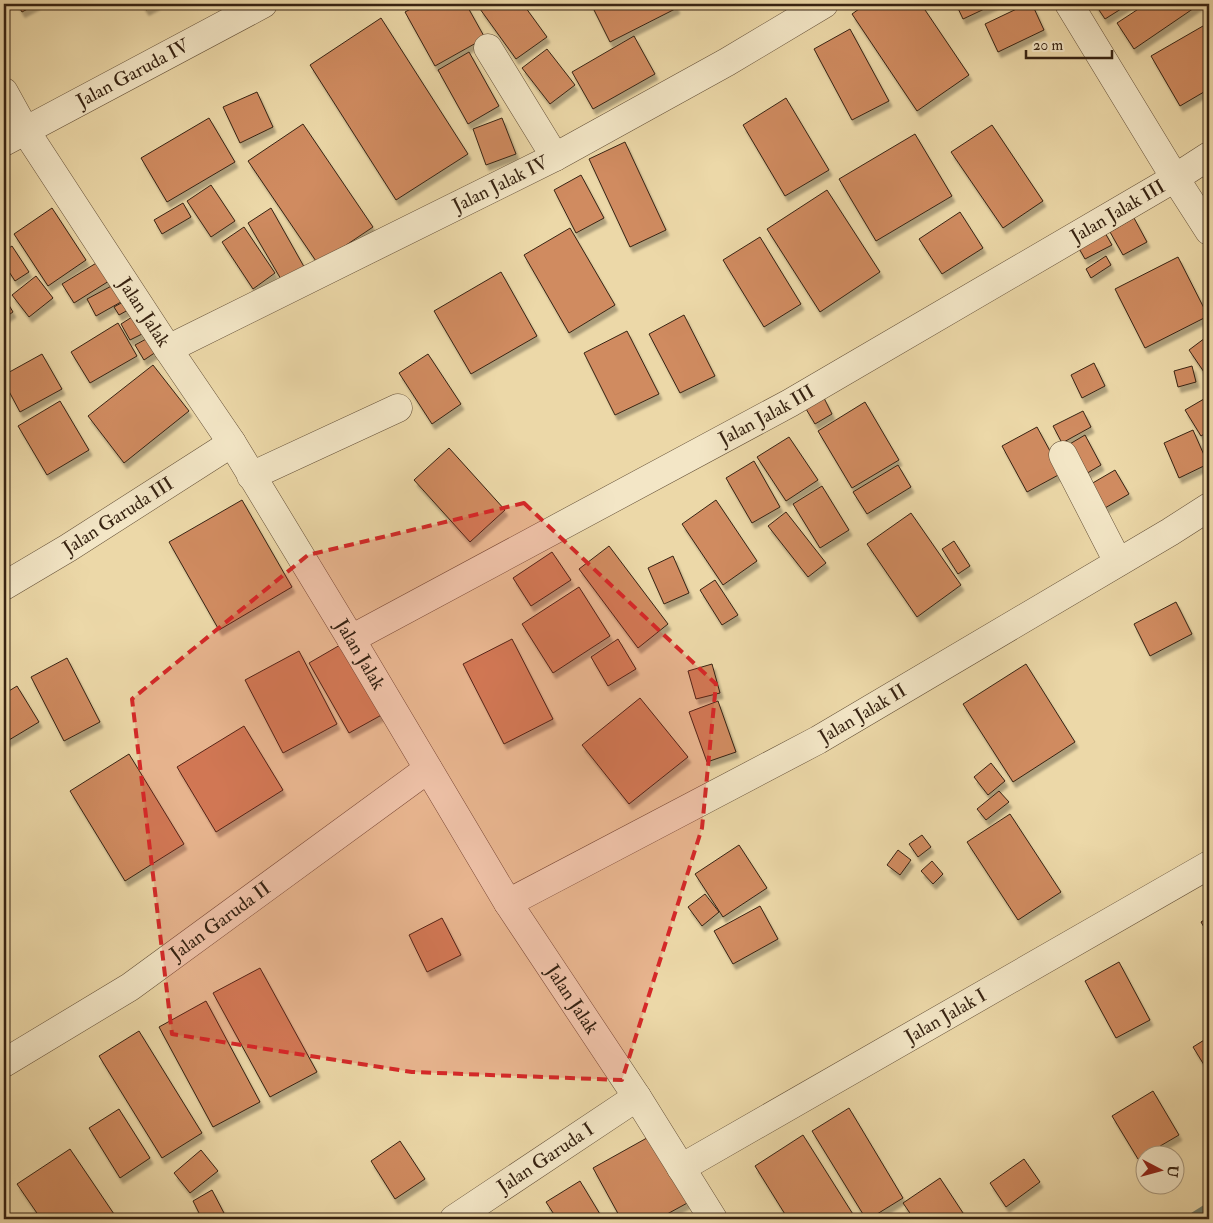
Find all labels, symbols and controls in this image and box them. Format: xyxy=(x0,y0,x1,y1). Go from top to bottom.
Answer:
scale bar xyxy=(1026,28,1112,60)
street label: Jalan Garuda IV xyxy=(71,33,194,114)
text: 20 m xyxy=(1033,36,1063,55)
street label: Jalan Jalak IV xyxy=(448,150,553,218)
street label: Jalan Jalak III xyxy=(1065,174,1169,249)
street label: Jalan Jalak xyxy=(112,272,175,352)
street label: Jalan Jalak III xyxy=(714,379,819,452)
street label: Jalan Garuda III xyxy=(58,472,178,561)
street label: Jalan Jalak xyxy=(329,614,391,694)
street label: Jalan Jalak II xyxy=(813,678,911,749)
street label: Jalan Garuda II xyxy=(164,876,275,966)
street label: Jalan Jalak xyxy=(540,959,604,1039)
street label: Jalan Jalak I xyxy=(900,983,991,1050)
street label: Jalan Garuda I xyxy=(492,1117,598,1199)
north arrow xyxy=(1136,1146,1186,1196)
text: U xyxy=(1163,1165,1181,1178)

